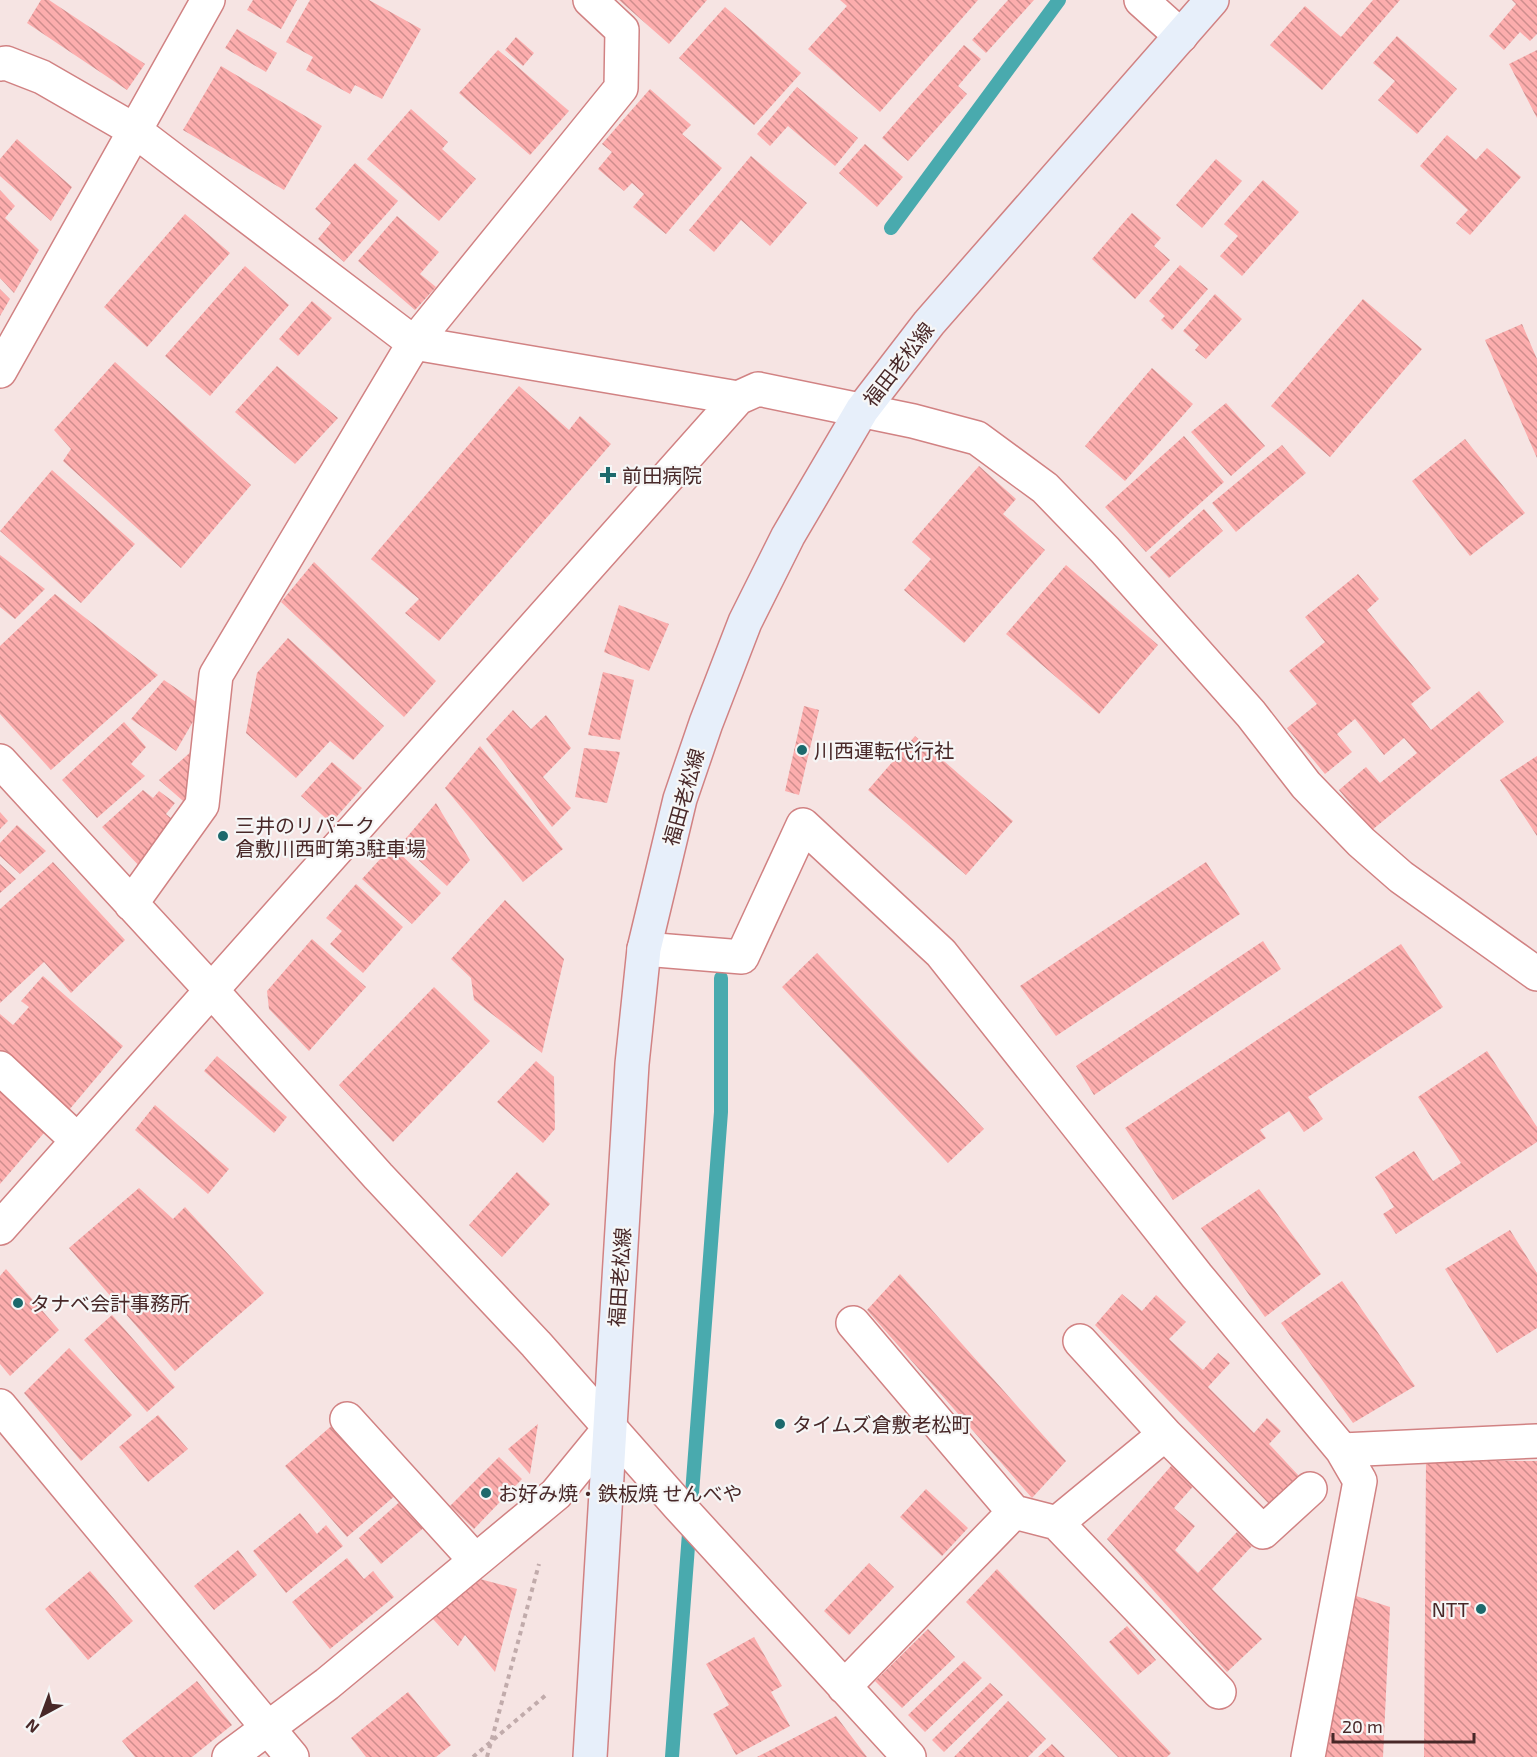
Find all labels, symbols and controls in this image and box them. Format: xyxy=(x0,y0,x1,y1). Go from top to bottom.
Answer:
street label: 福田老松線 xyxy=(858,317,938,411)
place label: 前田病院 xyxy=(622,463,702,487)
marker: 前田病院 xyxy=(599,466,617,484)
place label: 川西運転代行社 xyxy=(814,738,954,762)
marker: 川西運転代行社 xyxy=(795,743,809,757)
street label: 福田老松線 xyxy=(658,746,708,848)
place label: 三井のリパーク 倉敷川西町第3駐車場 xyxy=(235,813,426,860)
marker: 三井のリパーク 倉敷川西町第3駐車場 xyxy=(216,829,230,843)
street label: 福田老松線 xyxy=(604,1226,634,1328)
place label: タナベ会計事務所 xyxy=(30,1291,190,1315)
marker: タナベ会計事務所 xyxy=(11,1296,25,1310)
place label: タイムズ倉敷老松町 xyxy=(792,1412,972,1436)
marker: タイムズ倉敷老松町 xyxy=(773,1417,787,1431)
place label: お好み焼・鉄板焼 せんべや xyxy=(498,1481,742,1505)
marker: お好み焼・鉄板焼 せんべや xyxy=(479,1486,493,1500)
place label: NTT xyxy=(1432,1597,1469,1621)
marker: NTT xyxy=(1474,1602,1488,1616)
north arrow xyxy=(12,1685,72,1745)
scale bar xyxy=(1333,1706,1474,1744)
text: 20 m xyxy=(1342,1715,1383,1737)
text: N xyxy=(21,1716,42,1738)

